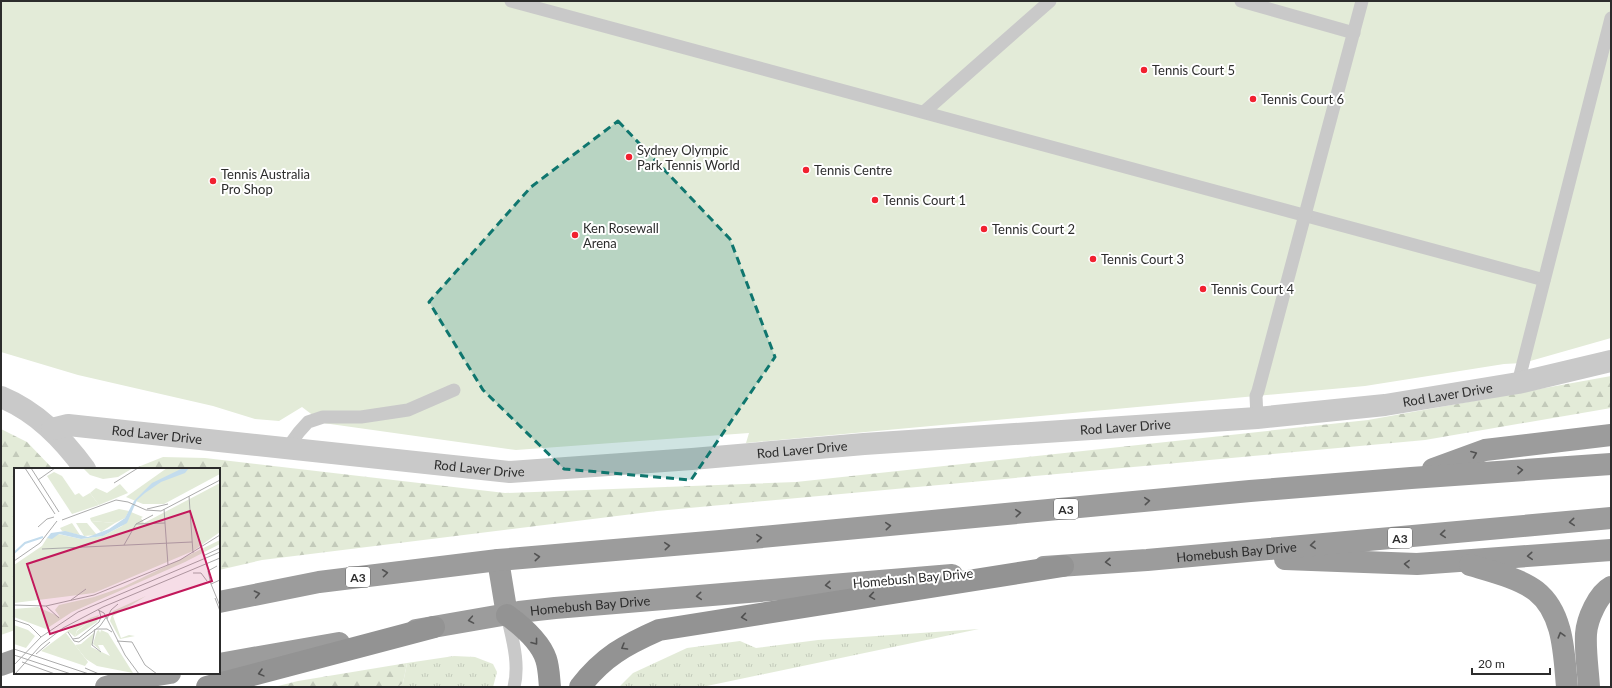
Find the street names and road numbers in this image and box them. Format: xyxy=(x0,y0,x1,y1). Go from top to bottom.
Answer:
street label: Rod Laver Drive xyxy=(1401,379,1494,410)
street label: Rod Laver Drive xyxy=(1079,416,1171,438)
street label: Rod Laver Drive xyxy=(111,422,203,447)
street label: Rod Laver Drive xyxy=(756,437,848,461)
street label: Rod Laver Drive xyxy=(433,456,525,480)
road number: A3 xyxy=(1054,499,1078,519)
road number: A3 xyxy=(1388,528,1412,548)
street label: Homebush Bay Drive xyxy=(1176,538,1297,565)
street label: Homebush Bay Drive xyxy=(852,565,974,591)
road number: A3 xyxy=(346,567,370,587)
street label: Homebush Bay Drive xyxy=(529,592,651,619)

